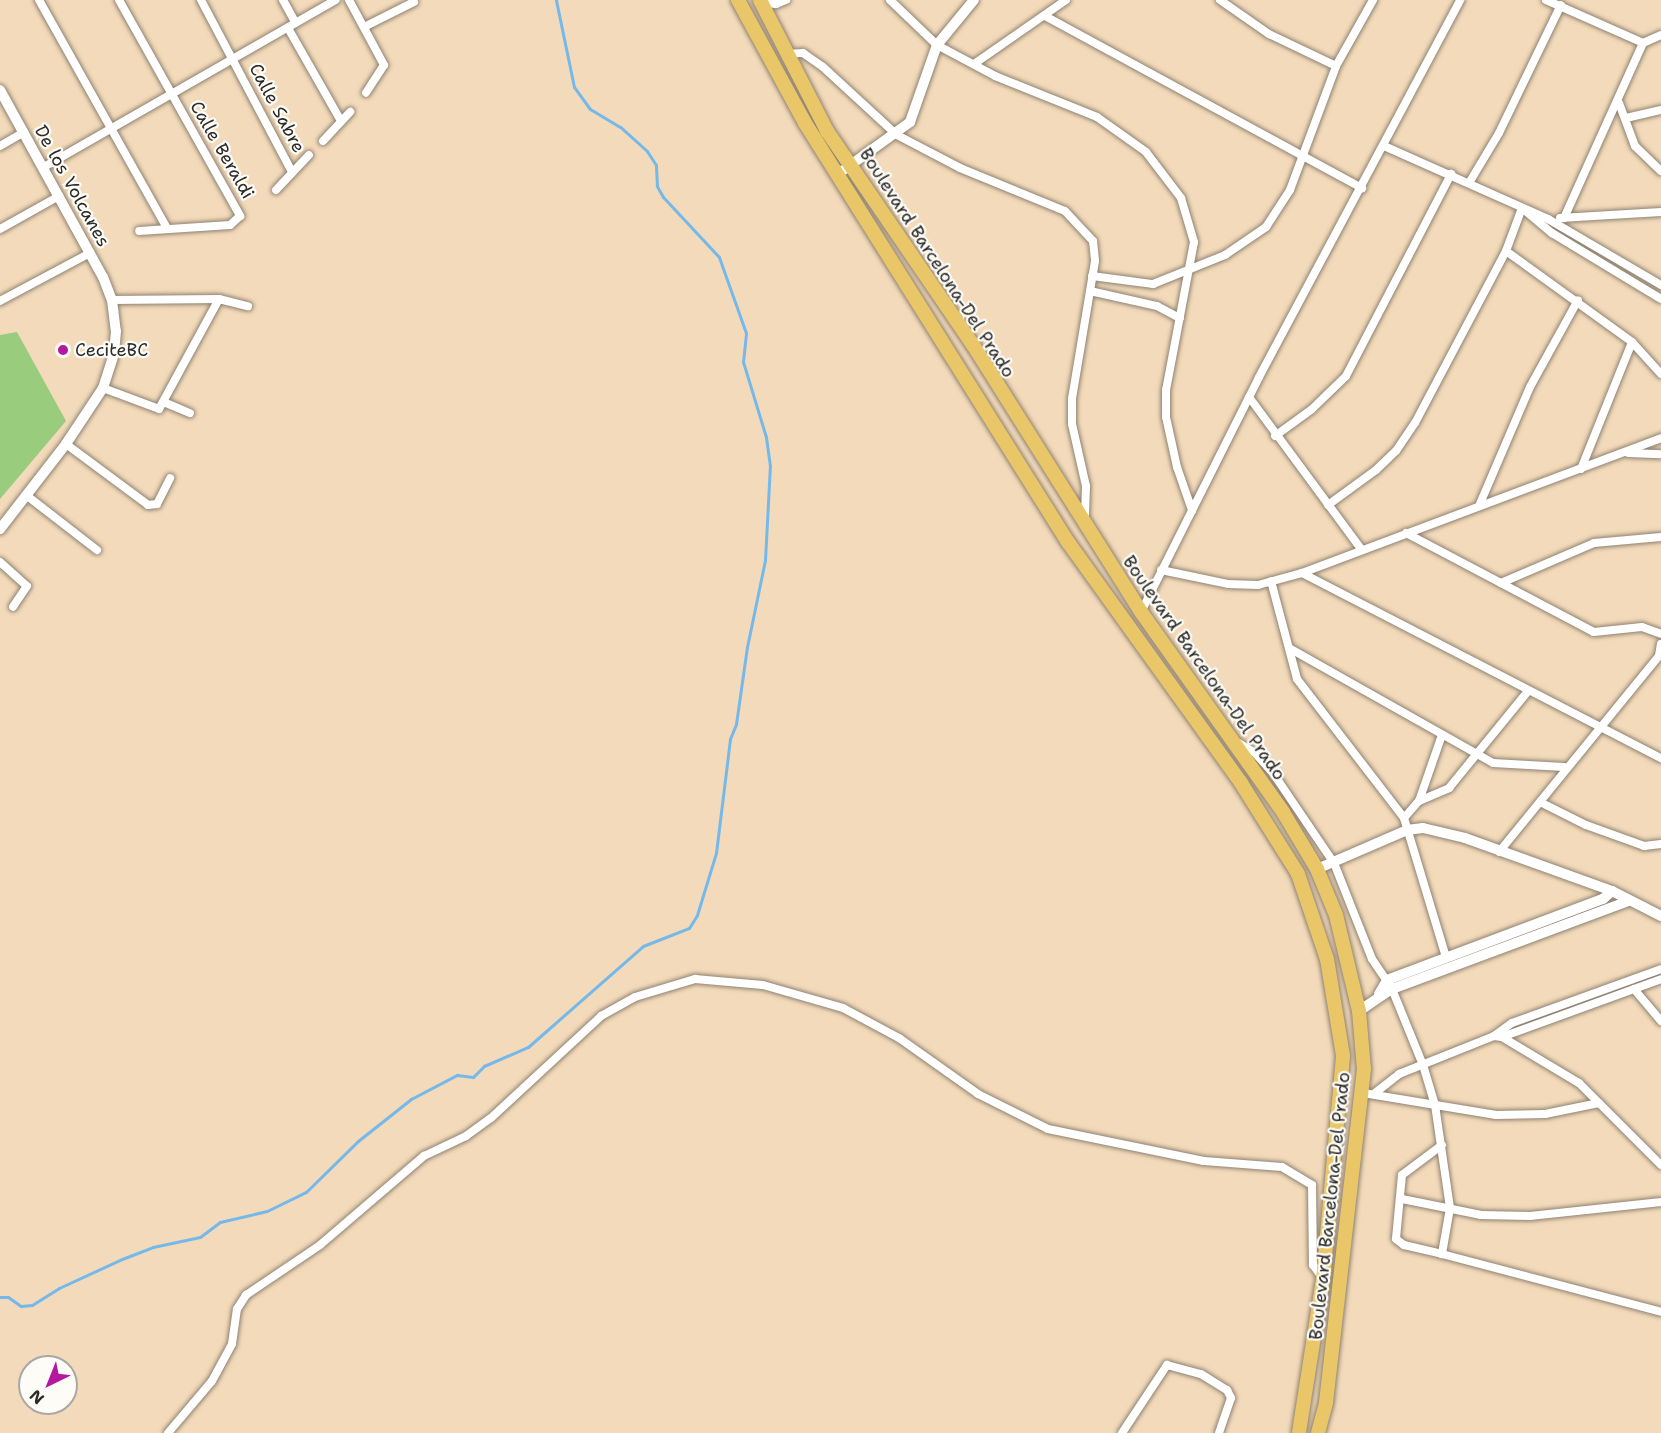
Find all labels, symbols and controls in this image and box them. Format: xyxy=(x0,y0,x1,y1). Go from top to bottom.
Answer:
street label: Calle Sabre xyxy=(244,60,310,156)
street label: Calle Beraldi xyxy=(185,97,259,203)
street label: De los Volcanes xyxy=(30,121,114,251)
street label: Boulevard Barcelona-Del Prado xyxy=(855,144,1019,382)
place label: CeciteBC xyxy=(75,339,148,361)
marker: CeciteBC xyxy=(56,343,70,357)
street label: Boulevard Barcelona-Del Prado xyxy=(1118,552,1290,784)
street label: Boulevard Barcelona-Del Prado xyxy=(1305,1071,1355,1341)
north arrow xyxy=(18,1355,78,1415)
text: N xyxy=(25,1385,49,1409)

